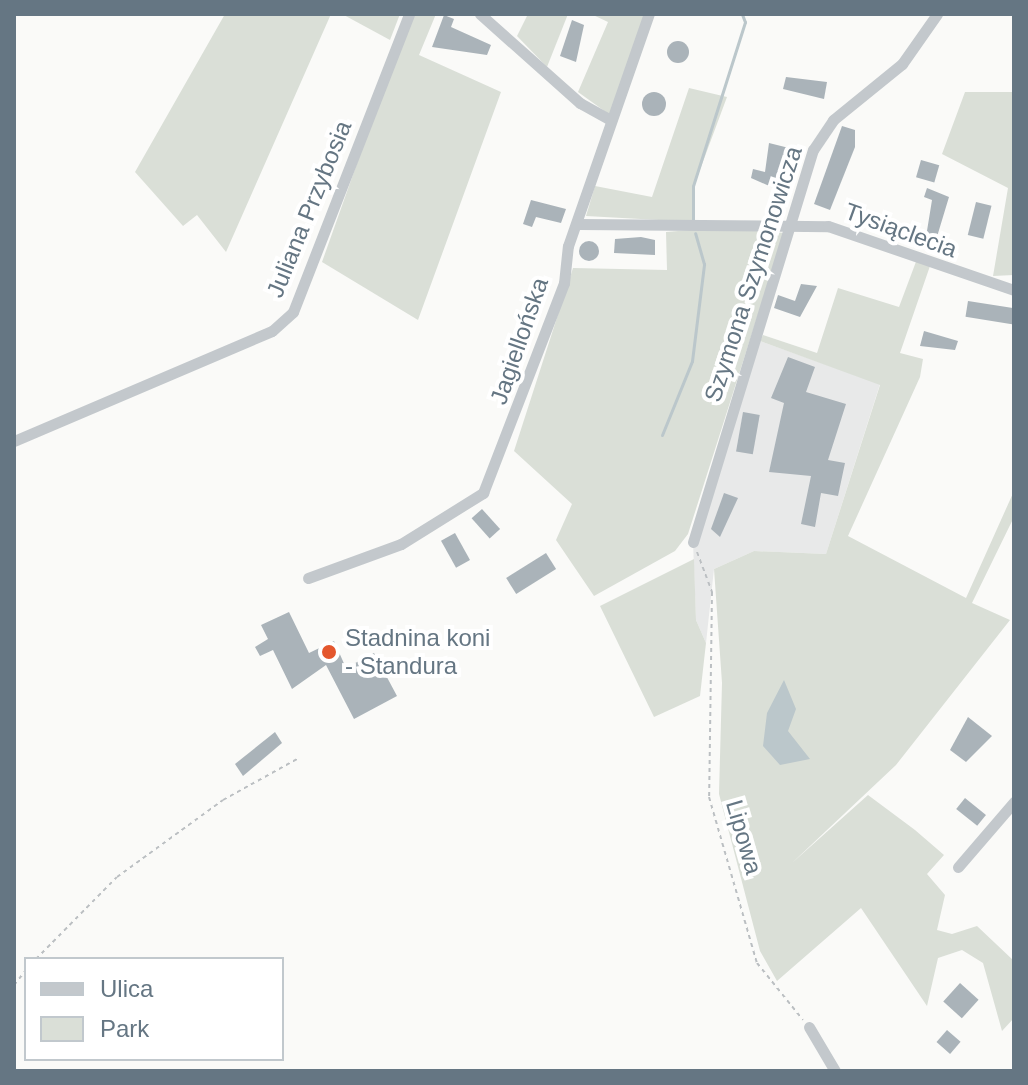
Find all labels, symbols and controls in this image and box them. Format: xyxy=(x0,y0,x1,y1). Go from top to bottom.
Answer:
street label: Juliana Przybosia xyxy=(260,116,358,302)
street label: Szymona Szymonowicza xyxy=(698,143,808,405)
street label: Tysiąclecia xyxy=(841,196,961,264)
street label: Jagiellońska xyxy=(484,274,554,408)
place label: Stadnina koni - Standura xyxy=(345,624,490,680)
marker: Stadnina koni - Standura xyxy=(320,643,338,661)
street label: Lipowa xyxy=(720,796,768,878)
legend xyxy=(24,957,284,1061)
text: Ulica xyxy=(100,975,153,1002)
text: Park xyxy=(100,1015,149,1042)

